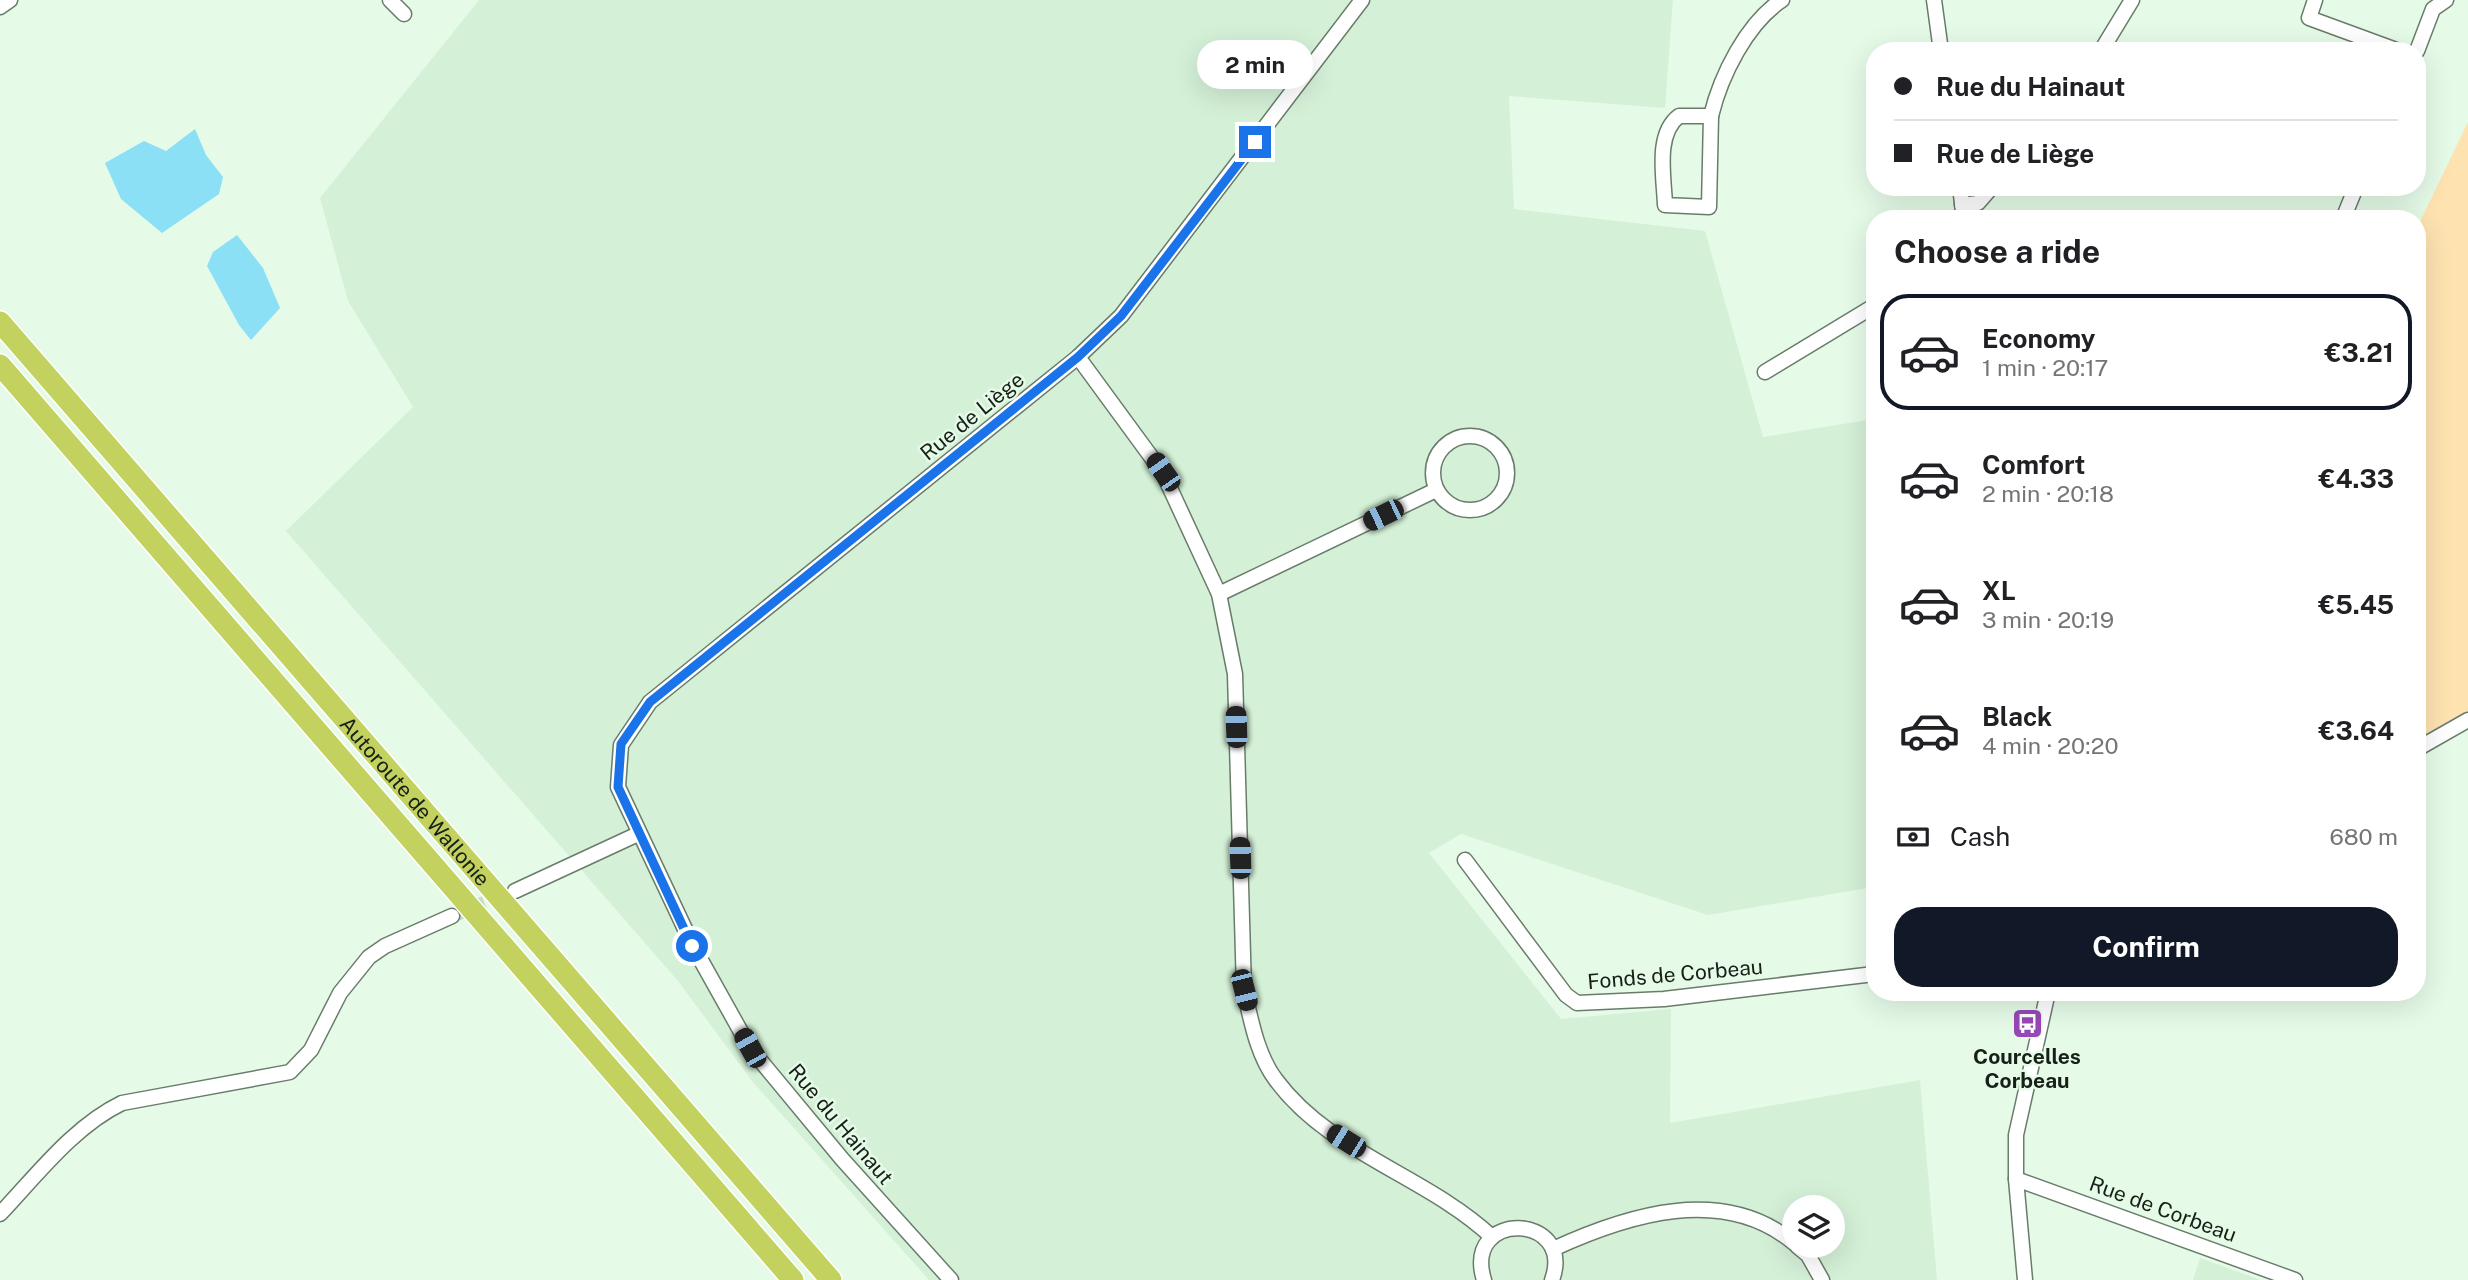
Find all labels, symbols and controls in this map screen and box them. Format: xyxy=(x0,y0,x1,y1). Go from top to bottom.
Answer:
callout: 2 min xyxy=(1197,40,1313,90)
text: 2 min xyxy=(1225,51,1285,78)
text: Rue du Hainaut xyxy=(1936,71,2125,102)
route end xyxy=(1239,126,1271,158)
text: Rue de Liège xyxy=(1936,138,2094,169)
text: Choose a ride xyxy=(1894,233,2100,270)
icon: car xyxy=(1898,321,1961,384)
text: Economy xyxy=(1982,323,2095,354)
text: €3.21 xyxy=(2325,337,2394,368)
text: 1 min · 20:17 xyxy=(1982,354,2108,381)
street label: Rue de Liège xyxy=(915,367,1029,465)
icon: car xyxy=(1898,447,1961,510)
car xyxy=(1143,449,1184,495)
text: Comfort xyxy=(1982,449,2085,480)
text: €4.33 xyxy=(2318,463,2394,494)
text: 2 min · 20:18 xyxy=(1982,480,2114,507)
car xyxy=(1360,496,1407,534)
icon: car xyxy=(1898,573,1961,636)
text: XL xyxy=(1982,575,2016,606)
text: €5.45 xyxy=(2318,589,2394,620)
text: 3 min · 20:19 xyxy=(1982,606,2114,633)
icon: car xyxy=(1898,699,1961,762)
text: Black xyxy=(1982,701,2052,732)
car xyxy=(1225,706,1248,748)
street label: Autoroute de Wallonie xyxy=(335,711,496,891)
text: €3.64 xyxy=(2319,715,2394,746)
text: 4 min · 20:20 xyxy=(1982,732,2119,759)
icon: cash xyxy=(1894,818,1932,856)
text: Cash xyxy=(1950,821,2010,852)
text: 680 m xyxy=(2330,823,2398,850)
car xyxy=(1229,837,1252,879)
button: Confirm xyxy=(1894,907,2398,987)
route start xyxy=(676,930,708,962)
street label: Fonds de Corbeau xyxy=(1586,954,1764,994)
car xyxy=(1229,967,1260,1013)
bus stop icon: Courcelles Corbeau xyxy=(2010,1007,2044,1041)
car xyxy=(731,1025,770,1071)
place label: Courcelles Corbeau xyxy=(1973,1044,2081,1093)
street label: Rue du Hainaut xyxy=(783,1059,899,1189)
car xyxy=(1323,1121,1370,1161)
street label: Rue de Corbeau xyxy=(2086,1171,2240,1247)
map controls xyxy=(1782,1195,1845,1258)
button: layers xyxy=(1782,1195,1845,1258)

